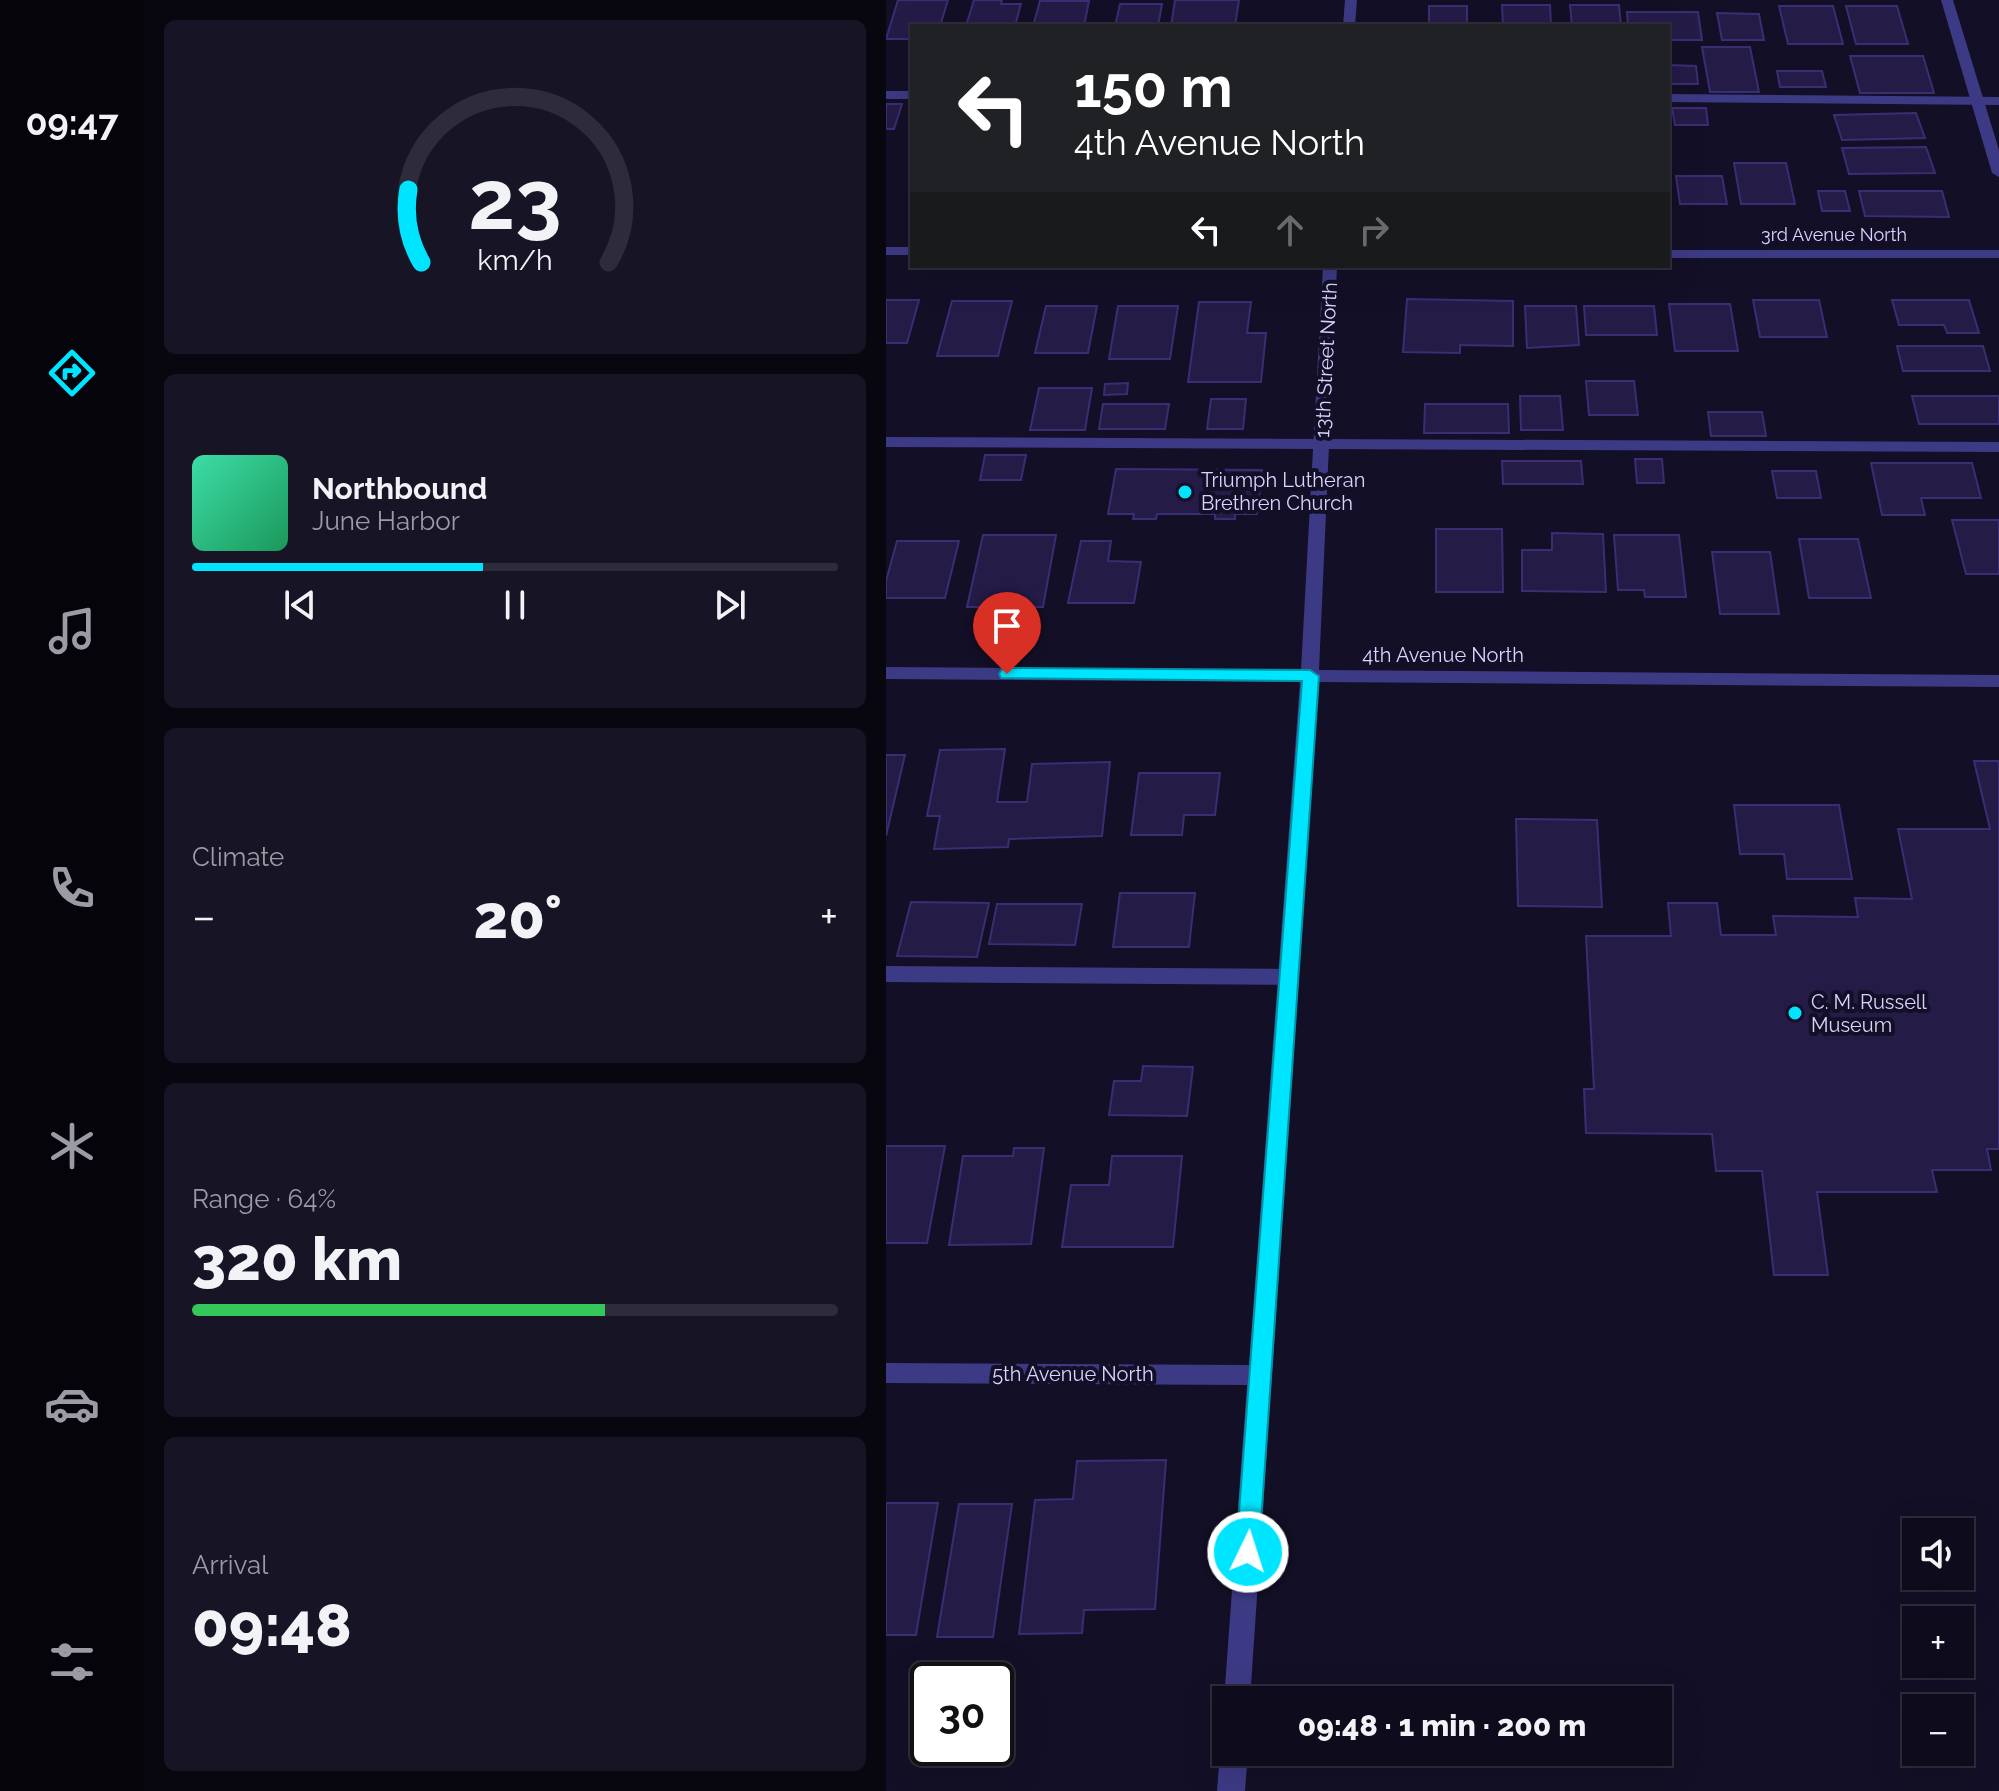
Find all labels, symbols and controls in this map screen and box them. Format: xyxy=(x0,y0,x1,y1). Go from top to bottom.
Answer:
text: 150 m xyxy=(1074,54,1233,120)
icon: left xyxy=(942,56,1046,160)
text: 09:47 xyxy=(26,101,118,143)
text: 4th Avenue North xyxy=(1074,121,1365,163)
text: 23 xyxy=(468,151,562,248)
icon: left xyxy=(1184,208,1228,252)
icon: ahead xyxy=(1268,208,1312,252)
icon: right xyxy=(1352,208,1396,252)
street label: 3rd Avenue North xyxy=(1761,224,1907,245)
text: km/h xyxy=(477,243,553,277)
street label: 13th Street North xyxy=(1310,282,1342,438)
icon: directions xyxy=(44,345,100,401)
place label: Triumph Lutheran Brethren Church xyxy=(1201,468,1365,515)
text: Northbound xyxy=(312,471,487,506)
marker: Triumph Lutheran Brethren Church xyxy=(1176,483,1194,501)
text: June Harbor xyxy=(312,506,460,536)
icon: previous xyxy=(278,583,322,627)
icon: pause xyxy=(493,583,537,627)
icon: next xyxy=(708,583,752,627)
pin xyxy=(973,592,1041,674)
icon: music xyxy=(44,603,100,659)
icon: arrive xyxy=(985,604,1029,648)
street label: 4th Avenue North xyxy=(1362,643,1524,667)
text: Climate xyxy=(192,842,284,872)
icon: phone xyxy=(44,860,100,916)
text: 20° xyxy=(474,882,562,952)
text: − xyxy=(192,891,216,942)
text: + xyxy=(820,891,838,942)
place label: C. M. Russell Museum xyxy=(1811,990,1927,1037)
marker: C. M. Russell Museum xyxy=(1786,1004,1804,1022)
icon: climate xyxy=(44,1118,100,1174)
text: Range · 64% xyxy=(192,1184,336,1214)
text: 320 km xyxy=(192,1224,402,1294)
street label: 5th Avenue North xyxy=(992,1362,1154,1386)
icon: car xyxy=(44,1376,100,1432)
position arrow xyxy=(1206,1510,1290,1594)
map controls xyxy=(1902,1518,1974,1766)
button: sound xyxy=(1902,1518,1974,1590)
text: Arrival xyxy=(192,1550,268,1580)
text: 09:48 xyxy=(192,1590,352,1660)
button: + xyxy=(1902,1606,1974,1678)
icon: filters xyxy=(44,1634,100,1690)
speed limit sign: 30 xyxy=(910,1662,1014,1766)
button: − xyxy=(1902,1694,1974,1766)
text: 09:48 · 1 min · 200 m xyxy=(1298,1708,1586,1743)

